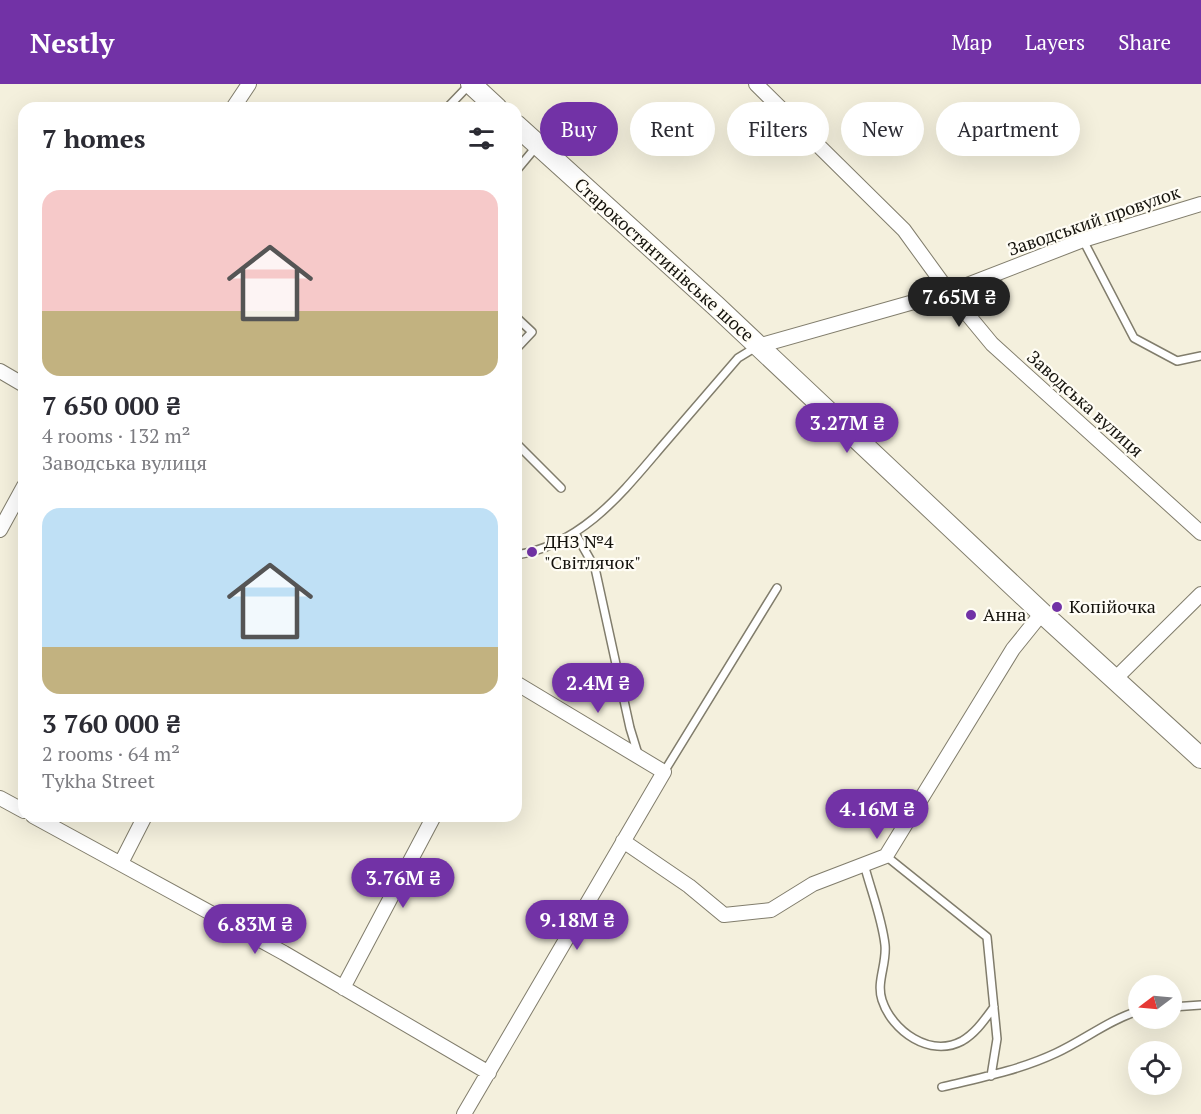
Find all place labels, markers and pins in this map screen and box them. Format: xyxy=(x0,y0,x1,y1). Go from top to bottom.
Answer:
pin: 7.65M ₴ xyxy=(904,277,1014,328)
pin: 3.27M ₴ xyxy=(792,403,902,454)
place label: ДНЗ №4 "Світлячок" xyxy=(544,529,641,574)
marker: ДНЗ №4 "Світлячок" xyxy=(525,545,539,559)
place label: Копійочка xyxy=(1069,594,1156,618)
marker: Копійочка xyxy=(1050,600,1064,614)
place label: Анна xyxy=(983,602,1026,626)
marker: Анна xyxy=(964,608,978,622)
pin: 2.4M ₴ xyxy=(549,663,647,714)
pin: 4.16M ₴ xyxy=(822,789,932,840)
pin: 3.76M ₴ xyxy=(348,858,458,909)
pin: 9.18M ₴ xyxy=(522,900,632,951)
pin: 6.83M ₴ xyxy=(200,904,310,955)

